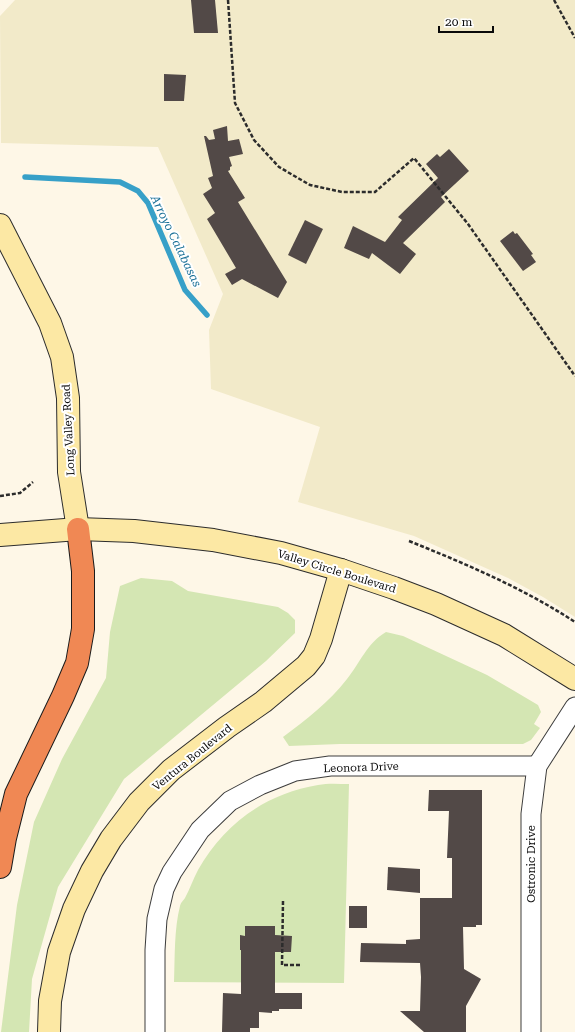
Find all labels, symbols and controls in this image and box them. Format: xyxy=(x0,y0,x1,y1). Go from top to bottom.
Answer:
scale bar xyxy=(439,8,493,34)
text: 20 m xyxy=(445,15,472,29)
water label: Arroyo Calabasas xyxy=(147,192,204,289)
street label: Long Valley Road xyxy=(60,384,77,476)
street label: Valley Circle Boulevard xyxy=(276,547,398,596)
street label: Ventura Boulevard xyxy=(150,721,235,793)
street label: Leonora Drive xyxy=(323,760,399,775)
street label: Ostronic Drive xyxy=(525,825,538,903)

